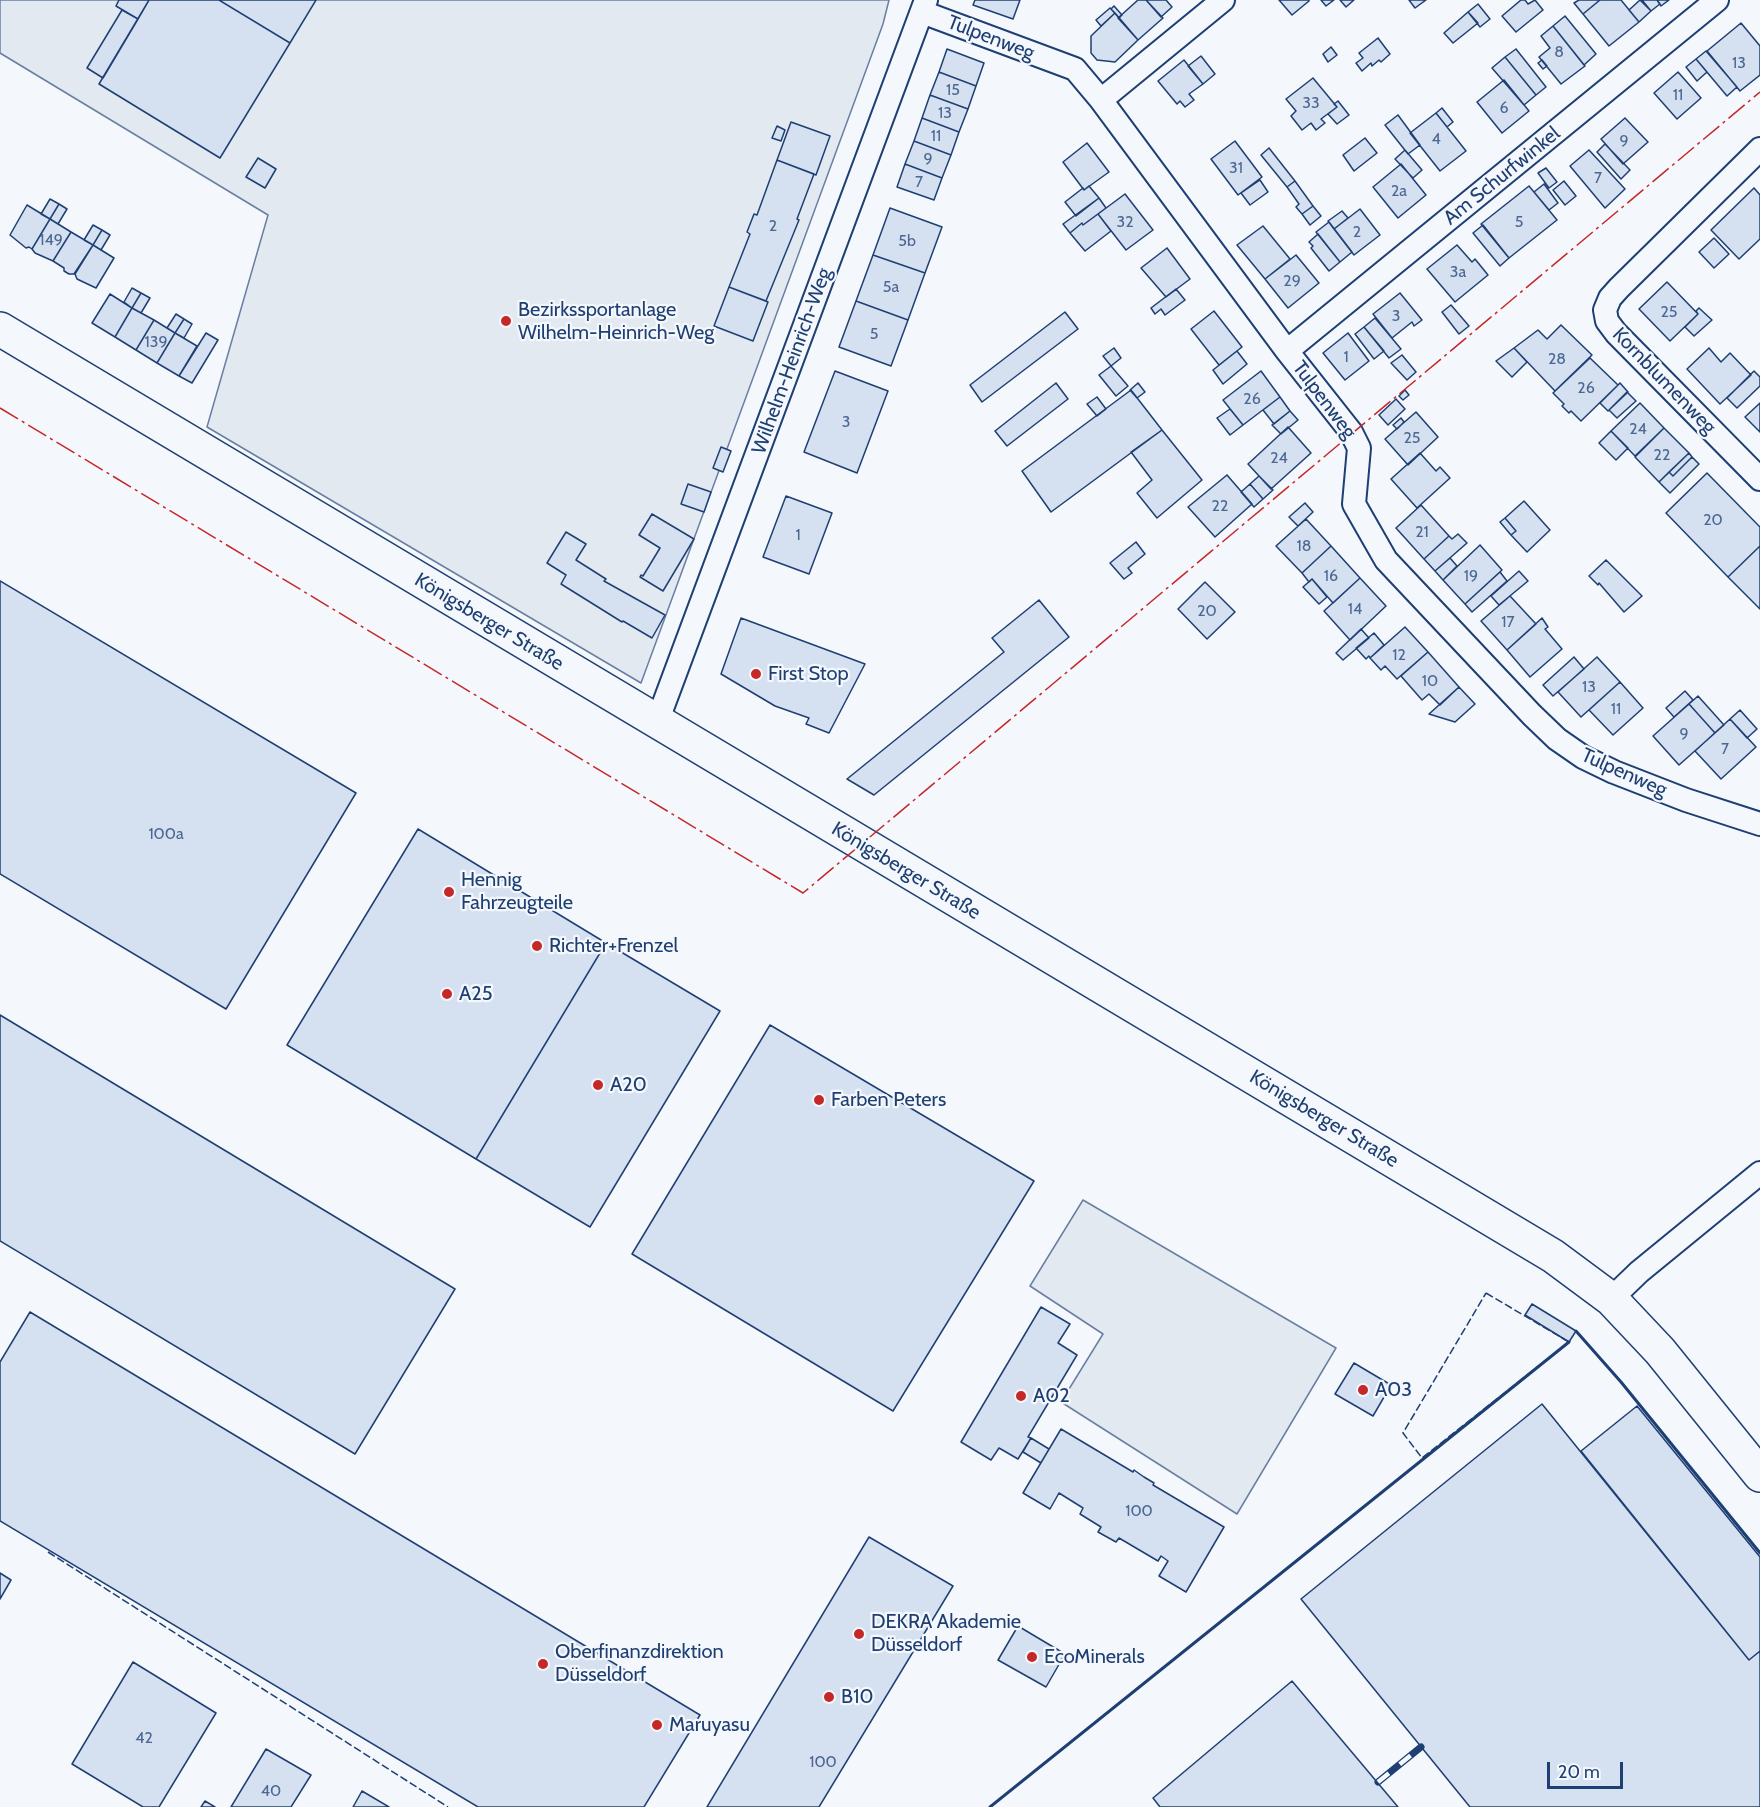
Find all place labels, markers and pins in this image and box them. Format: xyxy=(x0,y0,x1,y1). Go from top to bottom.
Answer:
place label: Bezirkssportanlage Wilhelm-Heinrich-Weg xyxy=(518,298,714,345)
marker: Bezirkssportanlage Wilhelm-Heinrich-Weg xyxy=(499,314,513,328)
place label: First Stop xyxy=(768,662,849,686)
marker: First Stop xyxy=(749,667,763,681)
place label: Hennig Fahrzeugteile xyxy=(461,868,573,915)
marker: Hennig Fahrzeugteile xyxy=(442,885,456,899)
place label: Richter+Frenzel xyxy=(549,934,678,958)
marker: Richter+Frenzel xyxy=(530,939,544,953)
place label: A25 xyxy=(459,982,493,1006)
marker: A25 xyxy=(440,987,454,1001)
place label: A20 xyxy=(610,1073,647,1097)
marker: A20 xyxy=(591,1078,605,1092)
place label: Farben Peters xyxy=(831,1088,946,1112)
marker: Farben Peters xyxy=(812,1093,826,1107)
place label: A03 xyxy=(1375,1378,1412,1402)
marker: A03 xyxy=(1356,1383,1370,1397)
place label: A02 xyxy=(1033,1384,1070,1408)
marker: A02 xyxy=(1014,1389,1028,1403)
place label: DEKRA Akademie Düsseldorf xyxy=(871,1610,1021,1657)
marker: DEKRA Akademie Düsseldorf xyxy=(852,1627,866,1641)
place label: Oberfinanzdirektion Düsseldorf xyxy=(555,1640,724,1687)
place label: EcoMinerals xyxy=(1044,1645,1145,1669)
marker: EcoMinerals xyxy=(1025,1650,1039,1664)
marker: Oberfinanzdirektion Düsseldorf xyxy=(536,1657,550,1671)
place label: B10 xyxy=(841,1685,873,1709)
marker: B10 xyxy=(822,1690,836,1704)
place label: Maruyasu xyxy=(669,1713,750,1737)
marker: Maruyasu xyxy=(650,1718,664,1732)

